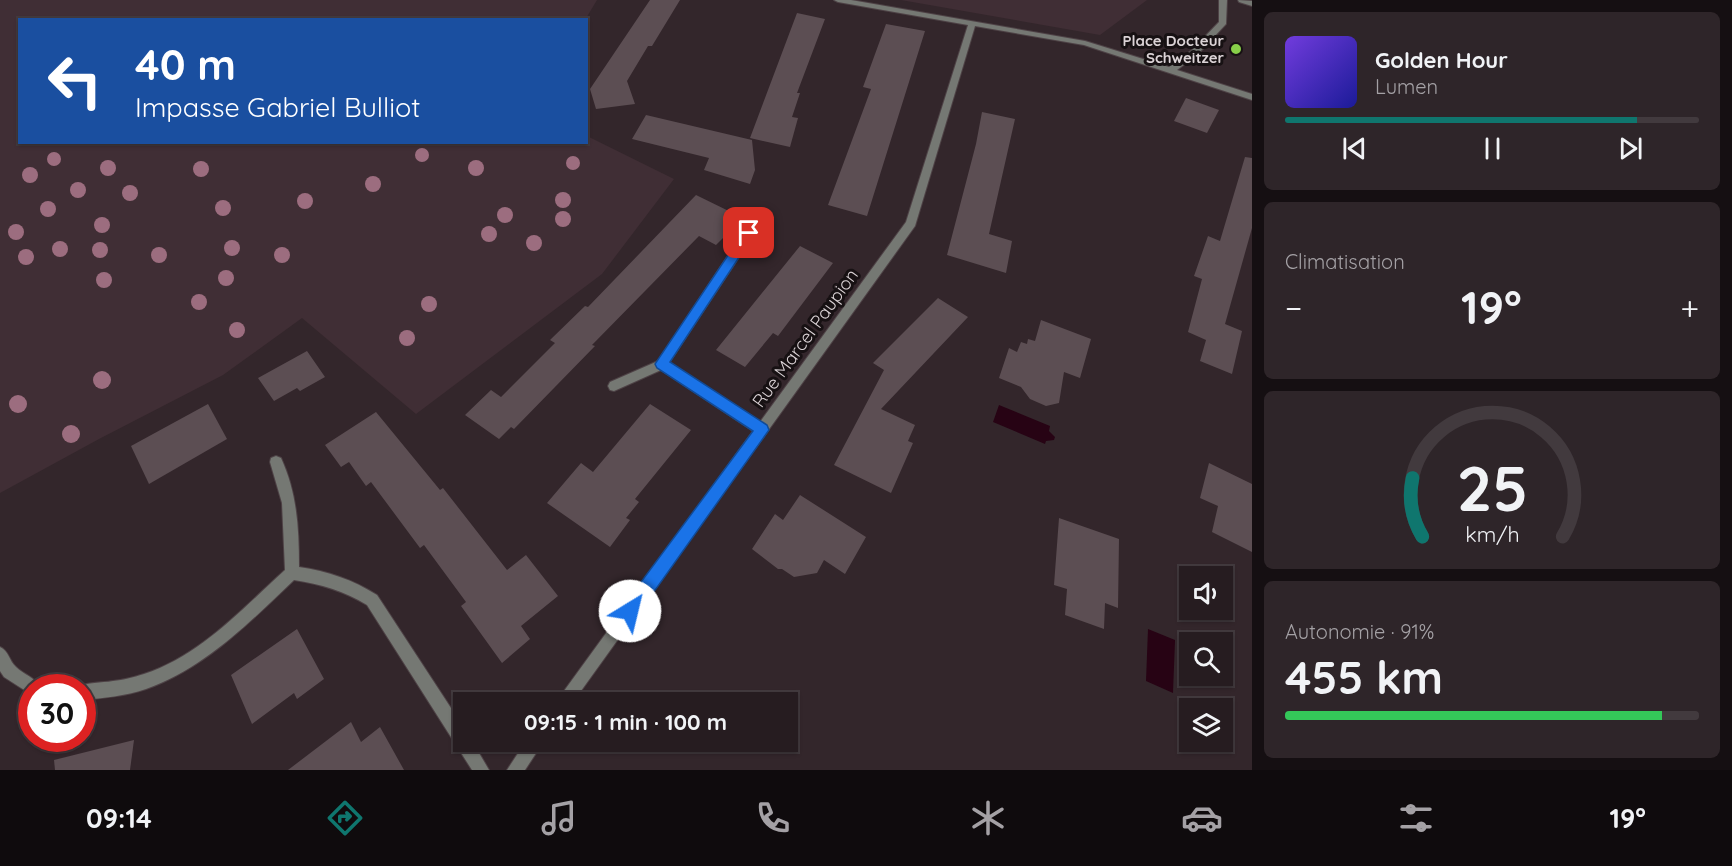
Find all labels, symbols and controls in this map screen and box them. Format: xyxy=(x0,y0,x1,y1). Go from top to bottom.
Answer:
place label: Place Docteur Schweitzer xyxy=(1122,31,1224,67)
text: 40 m xyxy=(135,38,236,91)
icon: left xyxy=(36,42,114,120)
marker: Place Docteur Schweitzer xyxy=(1229,42,1243,56)
text: Golden Hour xyxy=(1375,46,1508,74)
text: Lumen xyxy=(1375,74,1438,99)
text: Impasse Gabriel Bulliot xyxy=(135,90,421,124)
icon: previous xyxy=(1338,132,1371,165)
icon: pause xyxy=(1476,132,1509,165)
icon: next xyxy=(1614,132,1647,165)
pin xyxy=(723,207,774,258)
icon: arrive xyxy=(732,216,765,249)
text: Climatisation xyxy=(1285,249,1405,274)
street label: Rue Marcel Paupion xyxy=(747,264,863,412)
text: 19° xyxy=(1461,279,1522,335)
text: − xyxy=(1285,287,1302,328)
text: + xyxy=(1680,287,1699,328)
text: 25 xyxy=(1456,449,1528,527)
text: km/h xyxy=(1465,521,1519,547)
map controls xyxy=(1179,566,1233,752)
button: sound xyxy=(1179,566,1233,620)
position arrow xyxy=(598,579,662,643)
text: Autonomie · 91% xyxy=(1285,619,1434,644)
button: search xyxy=(1179,632,1233,686)
text: 455 km xyxy=(1285,649,1443,705)
speed limit sign: 30 xyxy=(18,674,96,752)
button: layers xyxy=(1179,698,1233,752)
text: 09:15 · 1 min · 100 m xyxy=(524,708,727,736)
icon: directions xyxy=(324,797,366,839)
icon: music xyxy=(538,797,580,839)
icon: phone xyxy=(752,797,794,839)
icon: climate xyxy=(967,797,1009,839)
icon: car xyxy=(1181,797,1223,839)
icon: filters xyxy=(1395,797,1437,839)
text: 09:14 xyxy=(86,801,152,835)
text: 19° xyxy=(1609,801,1646,835)

